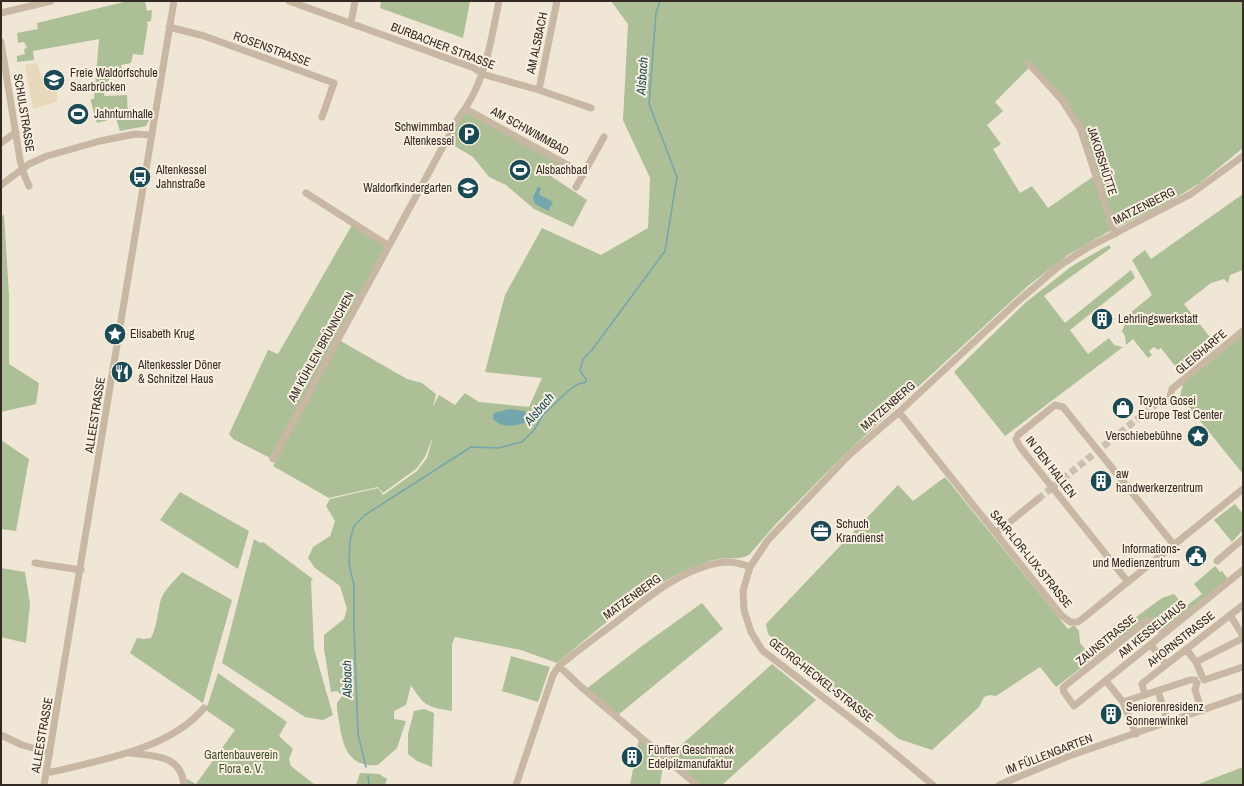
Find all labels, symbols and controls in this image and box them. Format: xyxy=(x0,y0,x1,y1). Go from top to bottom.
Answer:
street label: AM ALSBACH xyxy=(522,11,551,76)
street label: BURBACHER STRASSE xyxy=(389,19,497,73)
street label: ROSENSTRASSE xyxy=(231,28,313,70)
water label: Alsbach xyxy=(632,56,652,97)
place label: Freie Waldorfschule Saarbrücken xyxy=(70,65,158,95)
school or university icon: Freie Waldorfschule Saarbrücken xyxy=(41,67,67,93)
street label: SCHULSTRASSE xyxy=(10,73,38,153)
sports icon: Jahnturnhalle xyxy=(65,101,91,127)
street label: AM SCHWIMMBAD xyxy=(487,102,572,159)
place label: Jahnturnhalle xyxy=(94,106,153,122)
place label: Schwimmbad Altenkessel xyxy=(394,119,454,149)
parking icon: Schwimmbad Altenkessel xyxy=(456,121,482,147)
street label: JAKOBSHÜTTE xyxy=(1083,124,1122,198)
sports icon: Alsbachbad xyxy=(507,157,533,183)
place label: Altenkessel Jahnstraße xyxy=(155,162,206,192)
place label: Alsbachbad xyxy=(535,162,587,178)
bus stop icon: Altenkessel Jahnstraße xyxy=(127,164,153,190)
school or university icon: Waldorfkindergarten xyxy=(455,175,481,201)
place label: Waldorfkindergarten xyxy=(363,180,452,196)
street label: MATZENBERG xyxy=(1110,184,1178,228)
street label: AM KÜHLEN BRÜNNCHEN xyxy=(283,289,358,406)
building icon: Lehrlingswerkstatt xyxy=(1089,306,1115,332)
place label: Lehrlingswerkstatt xyxy=(1118,311,1198,327)
place icon: Elisabeth Krug xyxy=(102,321,128,347)
place label: Elisabeth Krug xyxy=(130,326,195,342)
street label: GLEISHARFE xyxy=(1172,326,1230,378)
place label: Altenkessler Döner & Schnitzel Haus xyxy=(137,357,222,387)
restaurant icon: Altenkessler Döner & Schnitzel Haus xyxy=(109,359,135,385)
street label: ALLEESTRASSE xyxy=(81,376,109,455)
street label: MATZENBERG xyxy=(857,378,919,434)
water label: Alsbach xyxy=(519,389,558,430)
place label: Toyota Gosei Europe Test Center xyxy=(1138,393,1223,423)
shop icon: Toyota Gosei Europe Test Center xyxy=(1110,395,1136,421)
place icon: Verschiebebühne xyxy=(1185,423,1211,449)
place label: Verschiebebühne xyxy=(1105,428,1182,444)
street label: IN DEN HALLEN xyxy=(1022,433,1080,501)
place label: aw handwerkerzentrum xyxy=(1116,466,1203,496)
building icon: aw handwerkerzentrum xyxy=(1088,468,1114,494)
street label: SAAR-LOR-LUX-STRASSE xyxy=(986,507,1076,611)
place label: Schuch Krandienst xyxy=(836,516,884,546)
office icon: Schuch Krandienst xyxy=(808,518,834,544)
place label: Informations- und Medienzentrum xyxy=(1092,541,1181,571)
public building icon: Informations- und Medienzentrum xyxy=(1183,543,1209,569)
street label: MATZENBERG xyxy=(600,571,664,623)
street label: AM KESSELHAUS xyxy=(1114,596,1190,662)
street label: AHORNSTRASSE xyxy=(1143,608,1218,671)
street label: ZAUNSTRASSE xyxy=(1073,611,1139,669)
street label: GEORG-HECKEL-STRASSE xyxy=(765,634,877,726)
water label: Alsbach xyxy=(338,660,356,699)
street label: ALLEESTRASSE xyxy=(27,696,57,775)
place label: Seniorenresidenz Sonnenwinkel xyxy=(1126,699,1204,729)
building icon: Seniorenresidenz Sonnenwinkel xyxy=(1098,701,1124,727)
street label: IM FÜLLENGARTEN xyxy=(1003,729,1095,778)
place label: Fünfter Geschmack Edelpilzmanufaktur xyxy=(648,742,734,772)
building icon: Fünfter Geschmack Edelpilzmanufaktur xyxy=(619,744,645,770)
park label: Gartenbauverein Flora e. V. xyxy=(204,747,278,777)

